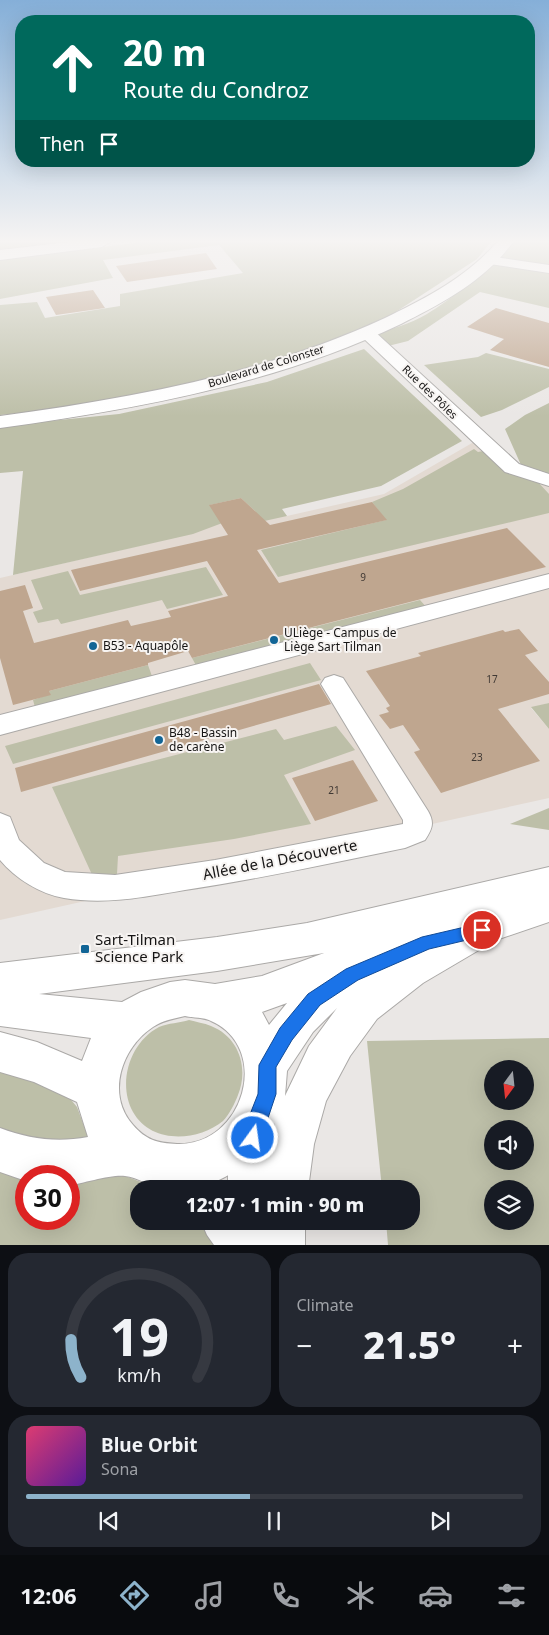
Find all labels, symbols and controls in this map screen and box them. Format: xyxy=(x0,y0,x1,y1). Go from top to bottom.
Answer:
text: 20 m xyxy=(123,29,206,76)
icon: ahead xyxy=(40,35,105,100)
text: Route du Condroz xyxy=(123,74,309,104)
icon: arrive xyxy=(95,130,123,158)
text: Then xyxy=(40,131,85,157)
street label: Boulevard de Colonster xyxy=(206,341,326,390)
street label: Rue des Pôles xyxy=(399,361,461,422)
house number: 9 xyxy=(360,570,366,584)
place label: ULiège - Campus de Liège Sart Tilman xyxy=(284,624,397,655)
marker: ULiège - Campus de Liège Sart Tilman xyxy=(268,634,280,646)
place label: B53 - Aquapôle xyxy=(103,637,189,654)
marker: B53 - Aquapôle xyxy=(87,640,99,652)
house number: 17 xyxy=(486,672,498,686)
place label: B48 - Bassin de carène xyxy=(169,724,237,755)
marker: B48 - Bassin de carène xyxy=(153,734,165,746)
house number: 23 xyxy=(471,750,483,764)
house number: 21 xyxy=(328,783,340,797)
street label: Allée de la Découverte xyxy=(201,834,359,884)
pin xyxy=(461,909,503,951)
icon: arrive xyxy=(468,916,496,944)
place label: Sart-Tilman Science Park xyxy=(95,929,183,966)
marker: Sart-Tilman Science Park xyxy=(79,943,91,955)
north arrow xyxy=(484,1060,534,1110)
map controls xyxy=(484,1060,534,1230)
position arrow xyxy=(226,1111,278,1163)
button: sound xyxy=(484,1120,534,1170)
speed limit sign: 30 xyxy=(15,1165,80,1230)
button: layers xyxy=(484,1180,534,1230)
text: 12:07 · 1 min · 90 m xyxy=(186,1192,364,1218)
text: Climate xyxy=(297,1294,354,1316)
text: 19 xyxy=(110,1300,169,1371)
text: 21.5° xyxy=(363,1318,456,1370)
text: − xyxy=(297,1326,313,1364)
text: + xyxy=(507,1326,523,1364)
text: km/h xyxy=(117,1363,161,1387)
text: Blue Orbit xyxy=(101,1432,197,1458)
text: Sona xyxy=(101,1458,138,1480)
icon: previous xyxy=(95,1507,123,1535)
icon: pause xyxy=(260,1507,288,1535)
icon: next xyxy=(426,1507,454,1535)
icon: directions xyxy=(117,1578,152,1613)
icon: music xyxy=(192,1578,227,1613)
icon: phone xyxy=(268,1578,303,1613)
icon: climate xyxy=(343,1578,378,1613)
icon: car xyxy=(418,1578,453,1613)
icon: filters xyxy=(494,1578,529,1613)
text: 12:06 xyxy=(20,1580,77,1610)

